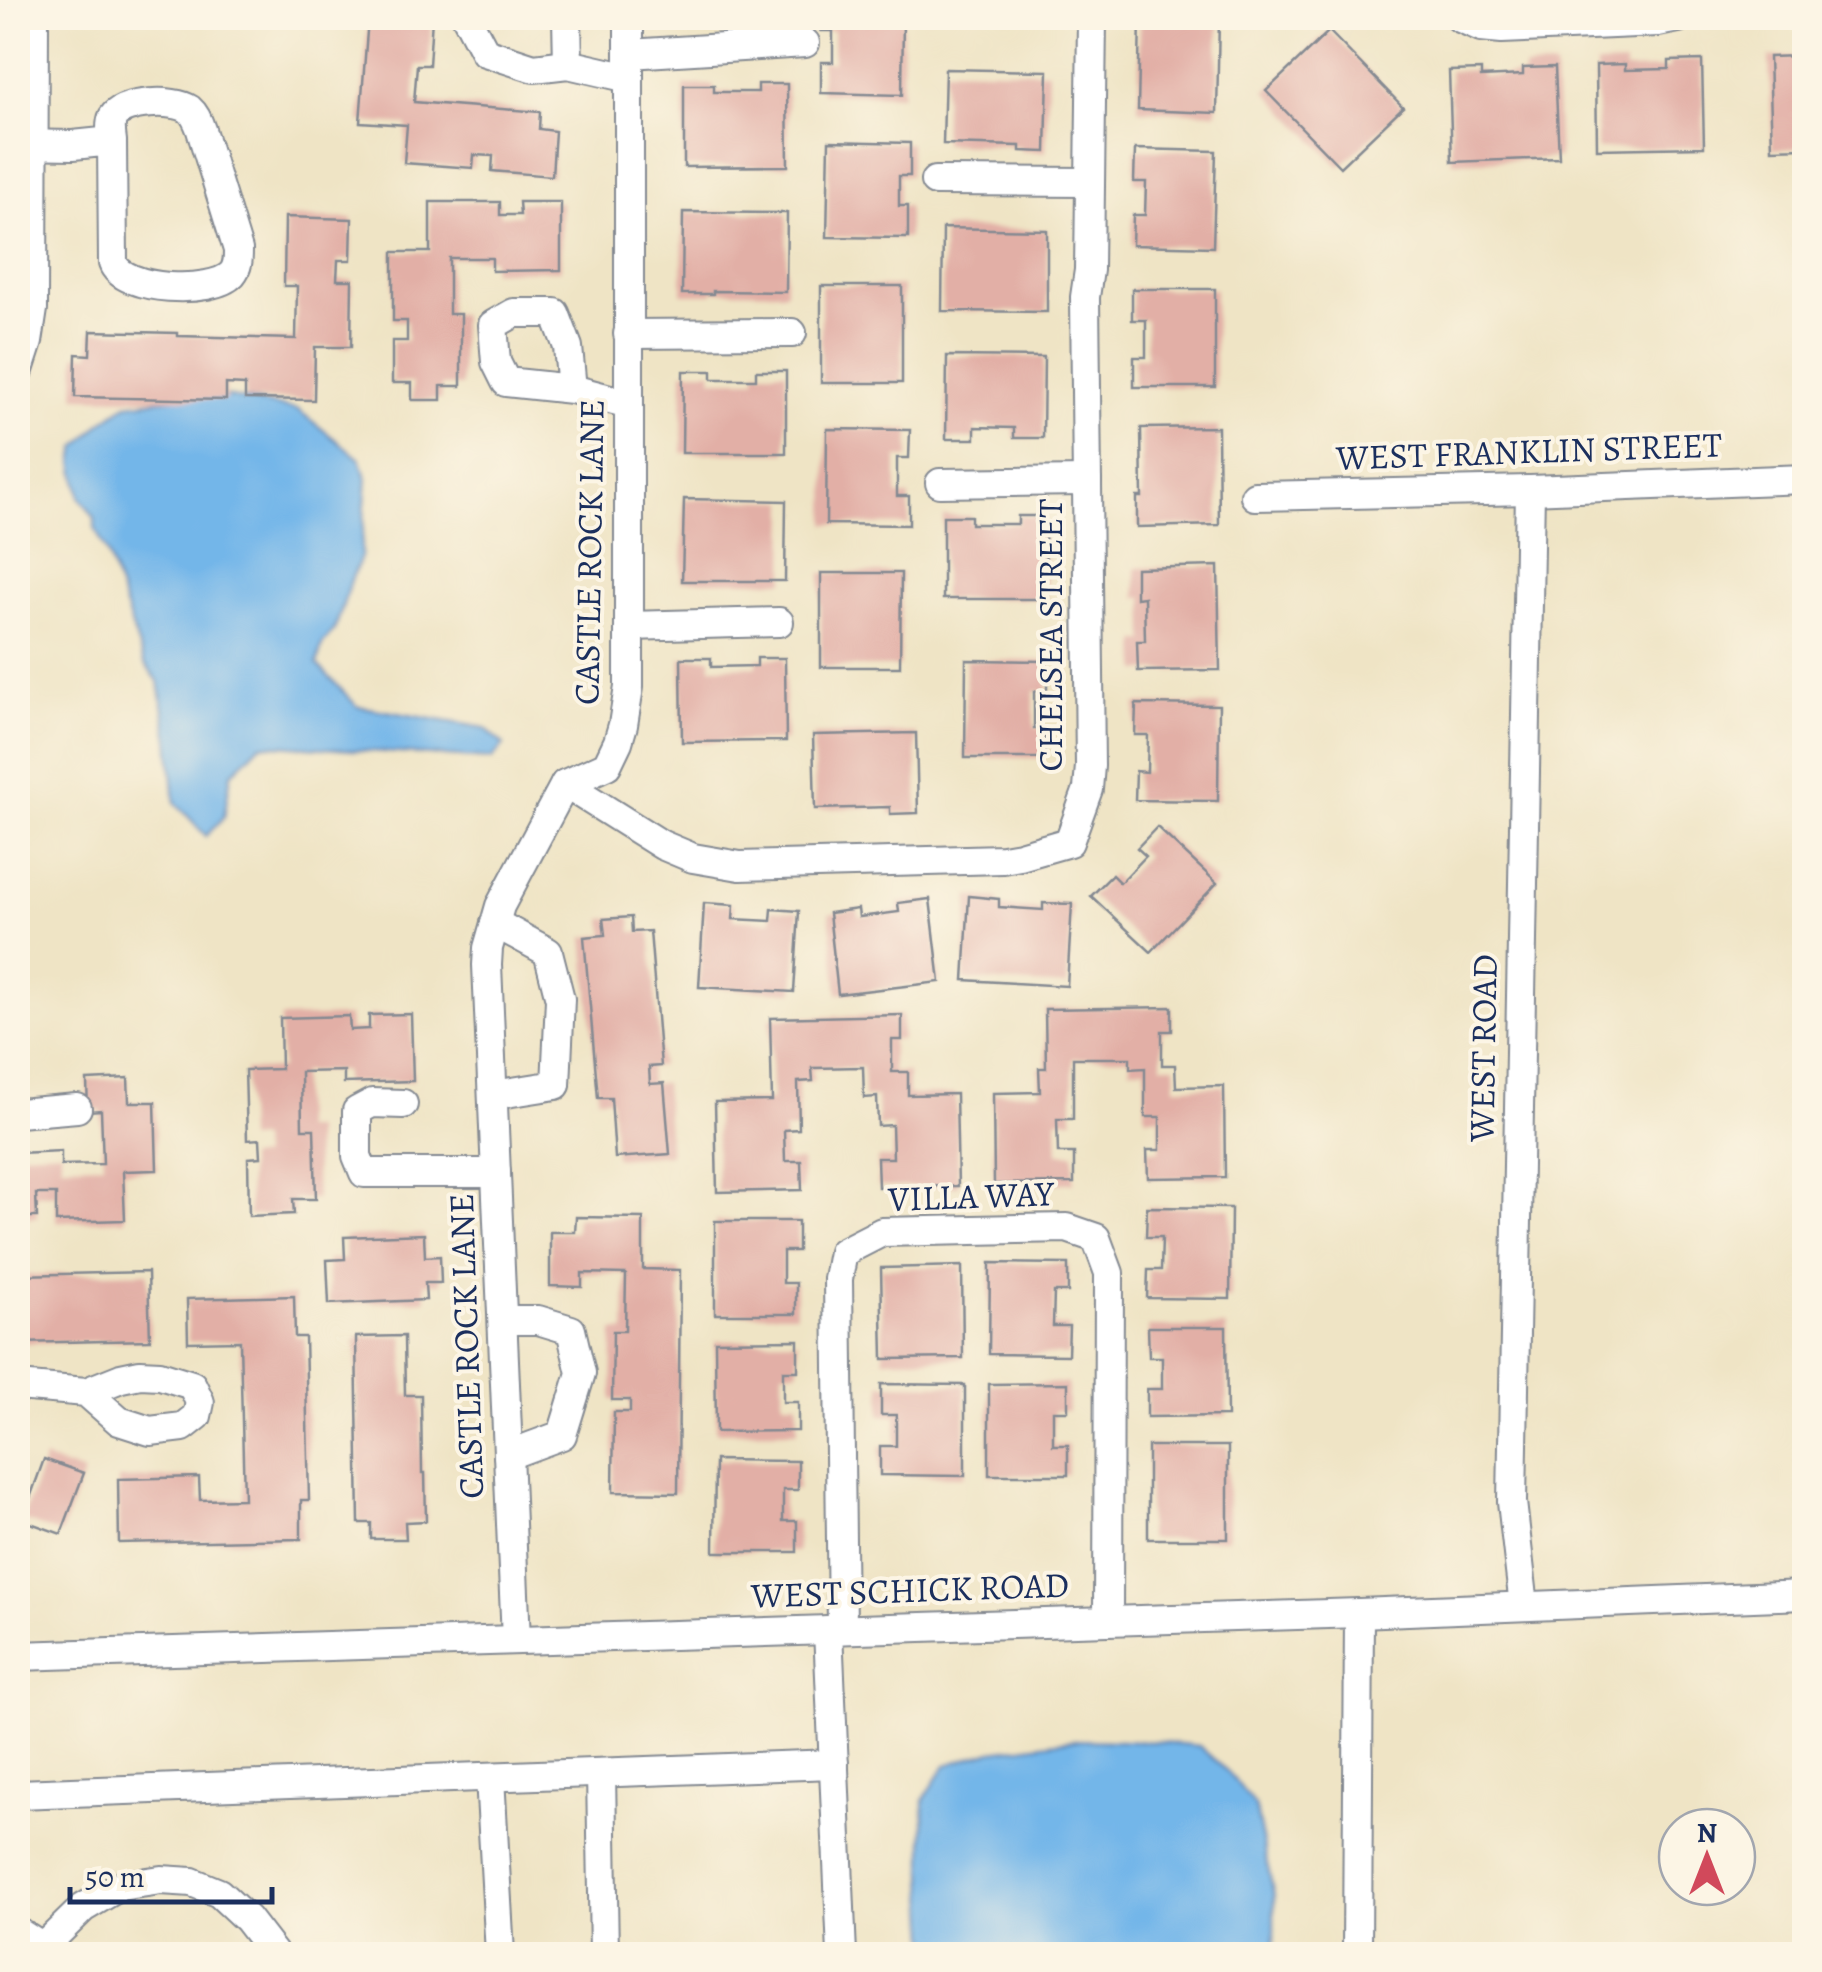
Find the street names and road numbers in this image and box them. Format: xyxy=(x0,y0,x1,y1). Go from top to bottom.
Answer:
street label: CASTLE ROCK LANE xyxy=(562,399,616,705)
street label: WEST FRANKLIN STREET xyxy=(1334,420,1723,482)
street label: CHELSEA STREET xyxy=(1026,499,1074,771)
street label: WEST ROAD xyxy=(1457,954,1509,1143)
street label: VILLA WAY xyxy=(886,1169,1056,1223)
street label: CASTLE ROCK LANE xyxy=(437,1192,495,1500)
street label: WEST SCHICK ROAD xyxy=(749,1560,1070,1620)

